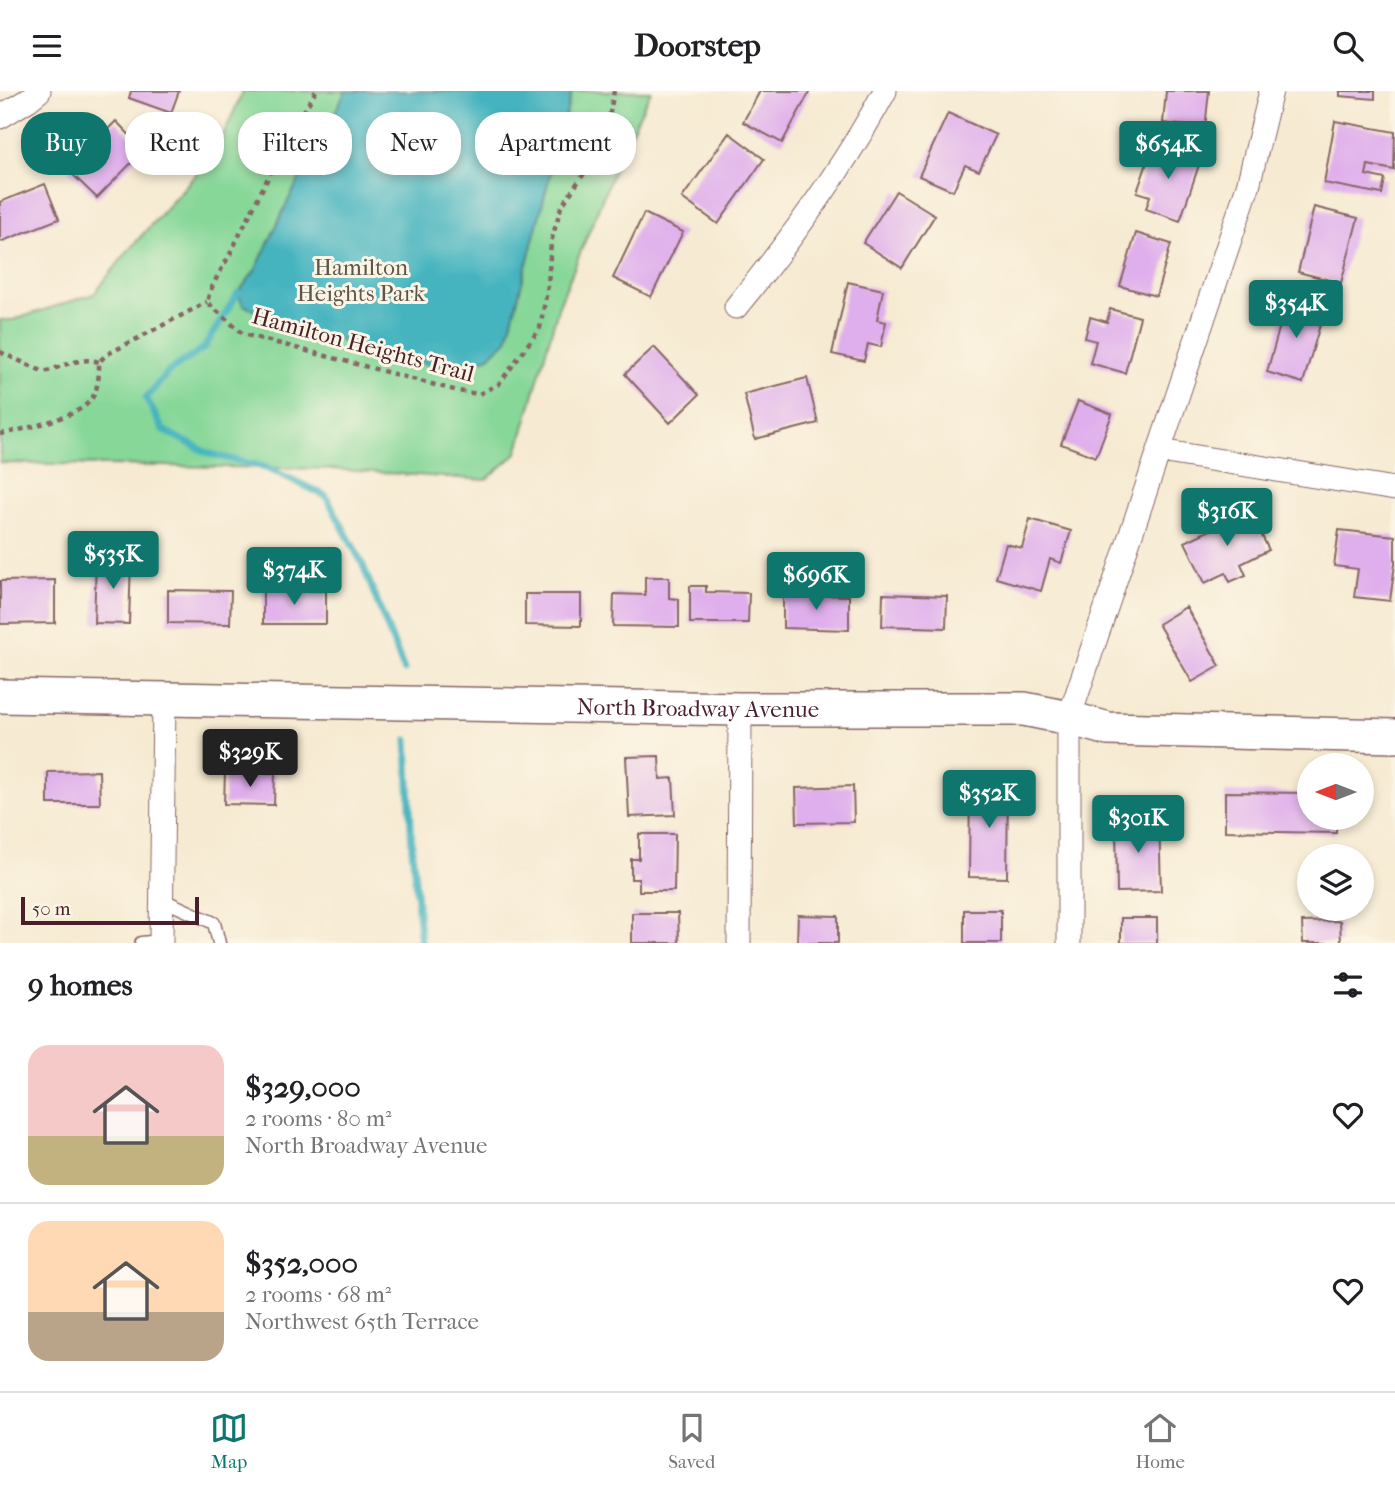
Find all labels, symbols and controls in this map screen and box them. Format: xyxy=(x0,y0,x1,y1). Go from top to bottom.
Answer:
icon: menu xyxy=(28,27,66,65)
text: Doorstep xyxy=(634,27,761,64)
icon: search xyxy=(1329,27,1367,65)
chip: Buy xyxy=(21,112,111,175)
chip: Rent xyxy=(125,112,224,175)
chip: Filters xyxy=(238,112,352,175)
chip: New xyxy=(366,112,461,175)
chip: Apartment xyxy=(475,112,636,175)
pin: $654K xyxy=(1119,122,1217,181)
text: $654K xyxy=(1135,130,1201,157)
park label: Hamilton Heights Park xyxy=(297,254,426,307)
pin: $354K xyxy=(1247,281,1345,340)
text: $354K xyxy=(1265,289,1327,316)
street label: Hamilton Heights Trail xyxy=(249,302,478,388)
pin: $316K xyxy=(1178,489,1276,548)
text: $316K xyxy=(1197,497,1257,524)
pin: $535K xyxy=(64,531,162,591)
text: $535K xyxy=(84,540,142,567)
pin: $374K xyxy=(245,547,343,607)
pin: $696K xyxy=(767,553,865,612)
text: $374K xyxy=(263,556,325,583)
text: $696K xyxy=(783,561,849,588)
street label: North Broadway Avenue xyxy=(576,693,819,723)
pin: $329K xyxy=(201,729,299,789)
text: $329K xyxy=(219,738,281,765)
north arrow xyxy=(1297,753,1374,829)
map controls xyxy=(1297,753,1374,921)
pin: $352K xyxy=(940,771,1038,830)
text: $352K xyxy=(959,779,1019,806)
pin: $301K xyxy=(1089,795,1187,855)
text: $301K xyxy=(1108,804,1168,831)
button: layers xyxy=(1297,844,1374,921)
scale bar xyxy=(21,894,200,926)
text: 50 m xyxy=(32,898,71,920)
icon: filters xyxy=(1329,966,1367,1004)
text: 9 homes xyxy=(28,968,133,1003)
text: $329,000 xyxy=(245,1070,361,1105)
icon: home xyxy=(84,1073,168,1157)
icon: heart xyxy=(1329,1096,1367,1134)
text: 2 rooms · 80 m² xyxy=(245,1105,392,1132)
text: North Broadway Avenue xyxy=(245,1132,487,1159)
text: $352,000 xyxy=(245,1246,358,1281)
icon: home xyxy=(84,1249,168,1333)
icon: heart xyxy=(1329,1272,1367,1310)
text: 2 rooms · 68 m² xyxy=(245,1281,391,1308)
text: Northwest 65th Terrace xyxy=(245,1308,479,1335)
tab: Map xyxy=(210,1409,248,1473)
tab: Saved xyxy=(668,1409,715,1473)
tab: Home xyxy=(1135,1409,1185,1473)

